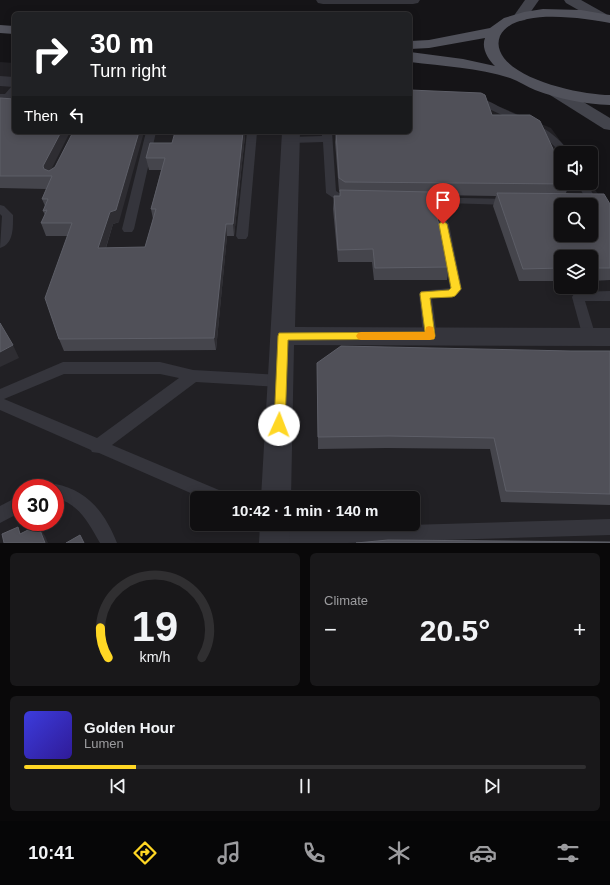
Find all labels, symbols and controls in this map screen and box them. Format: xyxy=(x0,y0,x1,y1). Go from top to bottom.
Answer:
icon: right xyxy=(24,28,76,80)
text: 30 m xyxy=(90,28,154,59)
text: Turn right xyxy=(90,61,166,81)
icon: left xyxy=(66,104,88,126)
text: Then xyxy=(24,107,58,124)
map controls xyxy=(554,146,598,294)
button: sound xyxy=(554,146,598,190)
pin xyxy=(426,183,460,224)
icon: arrive xyxy=(432,189,454,211)
button: search xyxy=(554,198,598,242)
button: layers xyxy=(554,250,598,294)
position arrow xyxy=(258,404,300,446)
speed limit sign: 30 xyxy=(12,479,64,531)
text: 10:42 · 1 min · 140 m xyxy=(232,502,378,519)
text: Climate xyxy=(324,593,368,608)
text: 19 xyxy=(132,602,178,649)
text: 20.5° xyxy=(420,614,490,647)
text: − xyxy=(324,617,337,642)
text: + xyxy=(573,617,586,642)
text: km/h xyxy=(140,648,171,664)
text: Golden Hour xyxy=(84,719,175,736)
text: Lumen xyxy=(84,736,124,751)
icon: previous xyxy=(107,775,129,797)
icon: pause xyxy=(294,775,316,797)
icon: next xyxy=(481,775,503,797)
icon: directions xyxy=(131,839,159,867)
icon: music xyxy=(215,839,243,867)
icon: phone xyxy=(300,839,328,867)
icon: climate xyxy=(385,839,413,867)
icon: car xyxy=(469,839,497,867)
icon: filters xyxy=(554,839,582,867)
text: 10:41 xyxy=(28,843,74,863)

